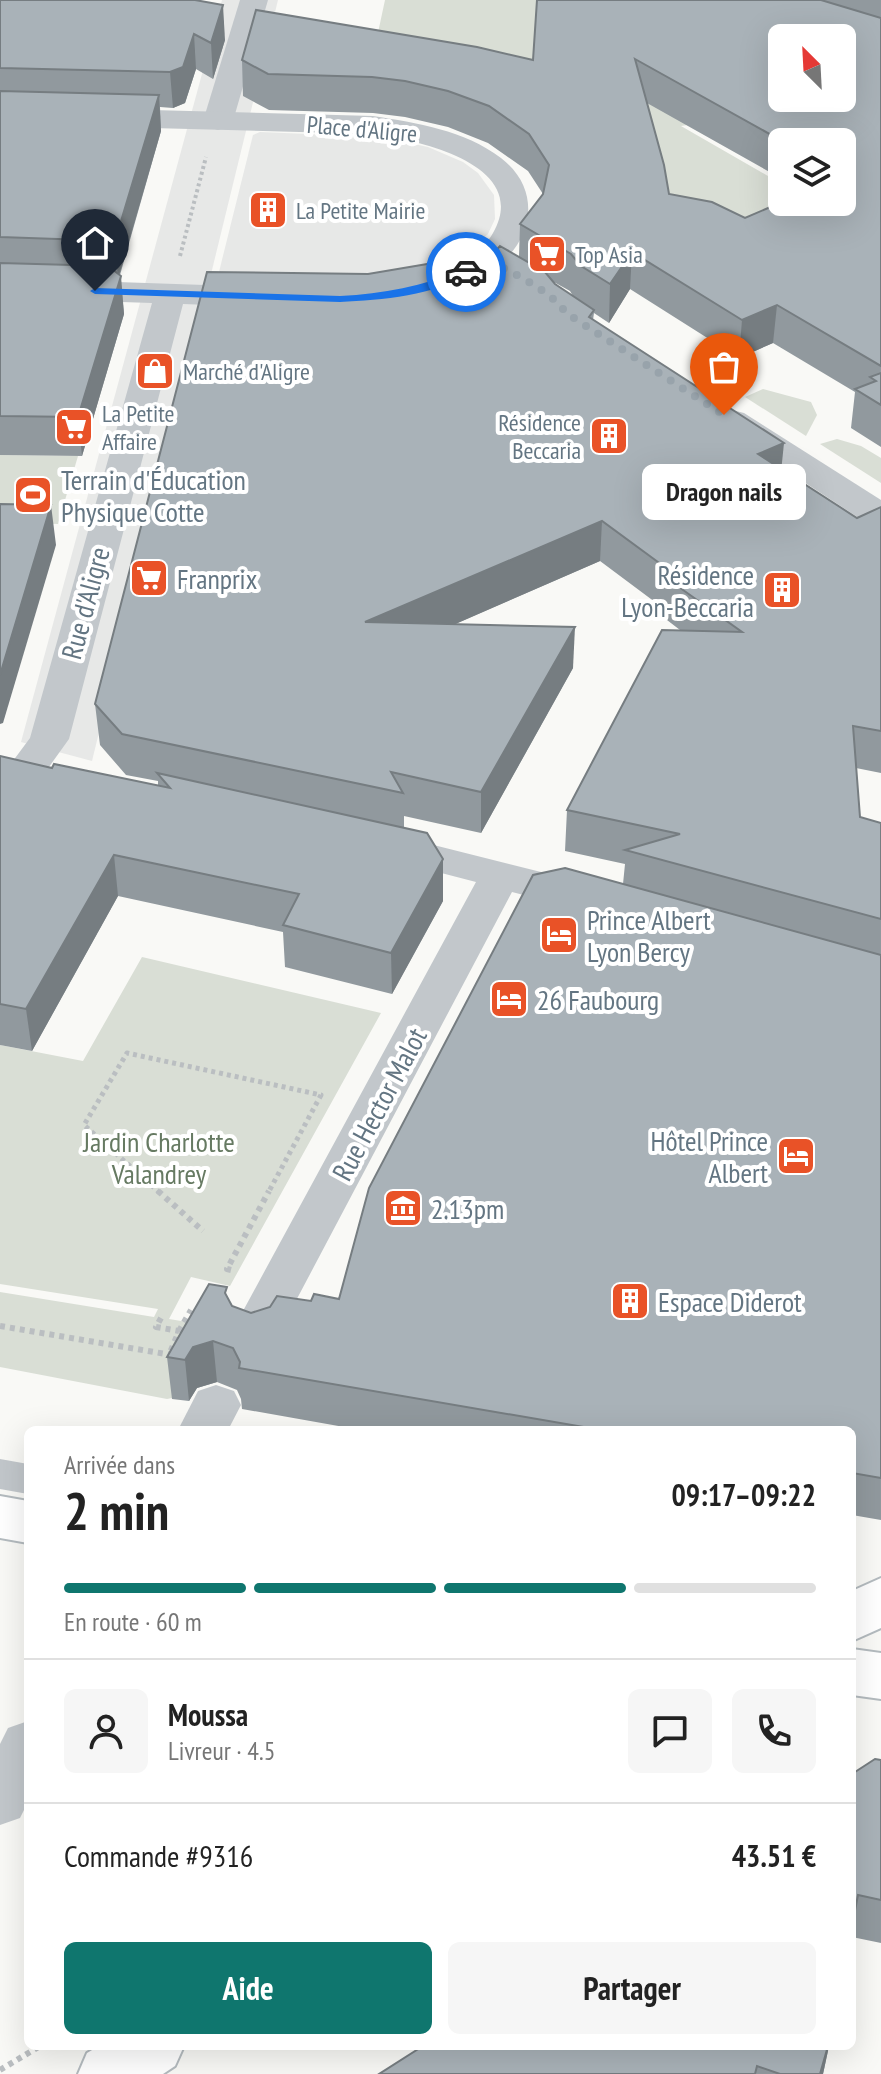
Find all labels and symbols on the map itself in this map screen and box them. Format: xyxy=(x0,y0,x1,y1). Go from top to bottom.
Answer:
north arrow xyxy=(768,24,856,112)
street label: Place d'Aligre xyxy=(306,109,418,149)
building icon: La Petite Mairie xyxy=(247,189,289,231)
place label: La Petite Mairie xyxy=(296,195,425,226)
pin xyxy=(61,209,129,291)
courier xyxy=(426,232,506,312)
supermarket icon: Top Asia xyxy=(526,233,568,275)
place label: Top Asia xyxy=(575,239,643,270)
pin xyxy=(690,333,758,415)
shop icon: Marché d'Aligre xyxy=(134,350,176,392)
place label: Marché d'Aligre xyxy=(183,356,310,387)
place label: La Petite Affaire xyxy=(102,398,174,457)
supermarket icon: La Petite Affaire xyxy=(53,406,95,448)
place label: Résidence Beccaria xyxy=(498,407,581,466)
building icon: Résidence Beccaria xyxy=(588,415,630,457)
place label: Terrain d'Éducation Physique Cotte xyxy=(61,461,246,530)
callout: Dragon nails xyxy=(642,463,806,519)
sports icon: Terrain d'Éducation Physique Cotte xyxy=(12,474,54,516)
street label: Rue d'Aligre xyxy=(52,543,118,663)
place label: Résidence Lyon-Beccaria xyxy=(621,556,754,625)
supermarket icon: Franprix xyxy=(128,557,170,599)
place label: Franprix xyxy=(177,560,257,597)
building icon: Résidence Lyon-Beccaria xyxy=(761,569,803,611)
place label: Prince Albert Lyon Bercy xyxy=(587,901,711,970)
hotel icon: Prince Albert Lyon Bercy xyxy=(538,914,580,956)
hotel icon: 26 Faubourg xyxy=(488,978,530,1020)
place label: 26 Faubourg xyxy=(537,981,659,1018)
street label: Rue Hector Malot xyxy=(323,1021,435,1187)
place label: Hôtel Prince Albert xyxy=(650,1122,768,1191)
park label: Jardin Charlotte Valandrey xyxy=(82,1123,235,1192)
hotel icon: Hôtel Prince Albert xyxy=(775,1135,817,1177)
museum icon: 2.13pm xyxy=(382,1187,424,1229)
place label: 2.13pm xyxy=(431,1190,504,1227)
building icon: Espace Diderot xyxy=(609,1280,651,1322)
place label: Espace Diderot xyxy=(658,1283,802,1320)

